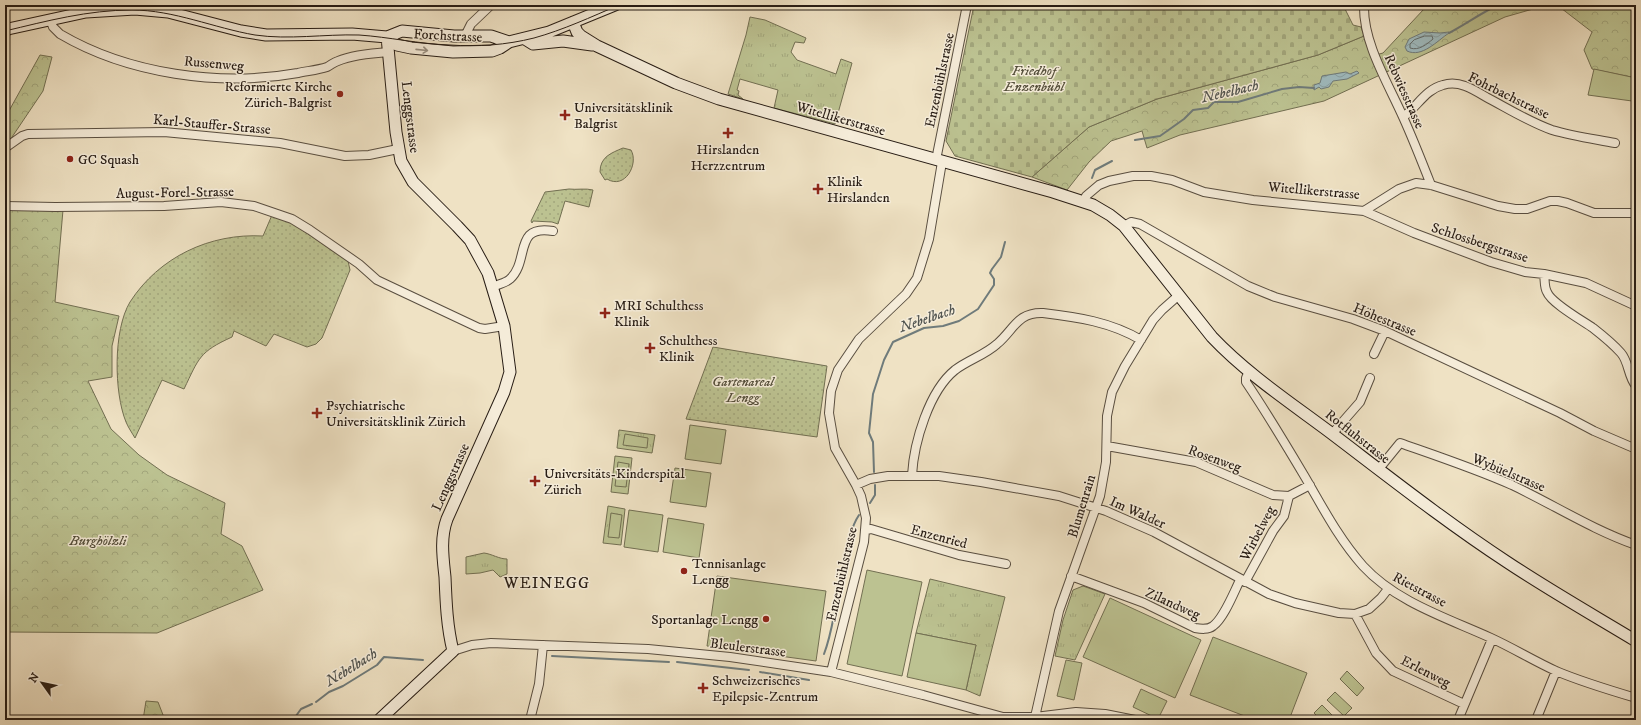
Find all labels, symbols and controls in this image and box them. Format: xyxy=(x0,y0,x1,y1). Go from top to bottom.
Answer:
street label: Forchstrasse xyxy=(413,25,483,47)
street label: Enzenbühlstrasse xyxy=(921,31,959,129)
one-way arrow xyxy=(415,46,428,53)
street label: Rebwiesstrasse xyxy=(1380,51,1429,132)
street label: Russenweg xyxy=(183,52,245,76)
park label: Friedhof Enzenbühl xyxy=(1003,62,1065,96)
street label: Fohrbachstrasse xyxy=(1465,68,1553,124)
water label: Nebelbach xyxy=(1199,76,1261,108)
place label: Reformierte Kirche Zürich-Balgrist xyxy=(224,78,333,112)
street label: Lenggstrasse xyxy=(397,80,423,154)
marker: Reformierte Kirche Zürich-Balgrist xyxy=(335,89,345,99)
street label: Witellikerstrasse xyxy=(793,97,888,140)
place label: Universitätsklinik Balgrist xyxy=(574,99,673,133)
marker: Universitätsklinik Balgrist xyxy=(559,109,571,121)
street label: Karl-Stauffer-Strasse xyxy=(152,111,272,139)
marker: Hirslanden Herzzentrum xyxy=(722,127,734,139)
place label: Hirslanden Herzzentrum xyxy=(691,141,766,175)
place label: GC Squash xyxy=(78,151,140,169)
marker: GC Squash xyxy=(65,154,75,164)
place label: Klinik Hirslanden xyxy=(827,173,890,207)
street label: Witellikerstrasse xyxy=(1266,178,1361,204)
street label: August-Forel-Strasse xyxy=(116,183,234,203)
marker: Klinik Hirslanden xyxy=(812,183,824,195)
street label: Schlossbergstrasse xyxy=(1429,219,1531,267)
place label: MRI Schulthess Klinik xyxy=(614,297,704,331)
street label: Höhestrasse xyxy=(1350,299,1419,341)
water label: Nebelbach xyxy=(896,300,958,337)
marker: MRI Schulthess Klinik xyxy=(599,307,611,319)
place label: Schulthess Klinik xyxy=(659,332,718,366)
marker: Schulthess Klinik xyxy=(644,342,656,354)
park label: Gartenareal Lengg xyxy=(712,373,775,407)
place label: Psychiatrische Universitätsklinik Zürich xyxy=(326,397,467,431)
street label: Rotfluhstrasse xyxy=(1321,406,1394,468)
marker: Psychiatrische Universitätsklinik Zürich xyxy=(311,407,323,419)
street label: Lenggstrasse xyxy=(428,441,474,514)
street label: Rosenweg xyxy=(1186,441,1244,477)
street label: Wybüelstrasse xyxy=(1468,449,1548,497)
place label: Universitäts-Kinderspital Zürich xyxy=(544,465,685,499)
street label: Blumenrain xyxy=(1064,472,1100,540)
marker: Universitäts-Kinderspital Zürich xyxy=(529,475,541,487)
street label: Im Walder xyxy=(1107,493,1169,534)
street label: Wirbelweg xyxy=(1235,503,1280,565)
street label: Enzenried xyxy=(908,521,969,553)
street label: Enzenbühlstrasse xyxy=(822,525,862,623)
park label: Burghölzli xyxy=(68,532,128,550)
place label: Tennisanlage Lengg xyxy=(692,555,766,589)
marker: Tennisanlage Lengg xyxy=(679,566,689,576)
street label: Rietstrasse xyxy=(1389,568,1450,612)
district label: WEINEGG xyxy=(503,573,590,593)
street label: Zilandweg xyxy=(1142,584,1203,624)
place label: Sportanlage Lengg xyxy=(651,611,758,629)
marker: Sportanlage Lengg xyxy=(761,614,771,624)
street label: Bleulerstrasse xyxy=(709,634,787,662)
water label: Nebelbach xyxy=(321,644,381,691)
street label: Erlenweg xyxy=(1397,652,1454,692)
north arrow xyxy=(22,663,62,703)
text: N xyxy=(26,670,43,686)
place label: Schweizerisches Epilepsie-Zentrum xyxy=(712,672,819,706)
marker: Schweizerisches Epilepsie-Zentrum xyxy=(697,682,709,694)

